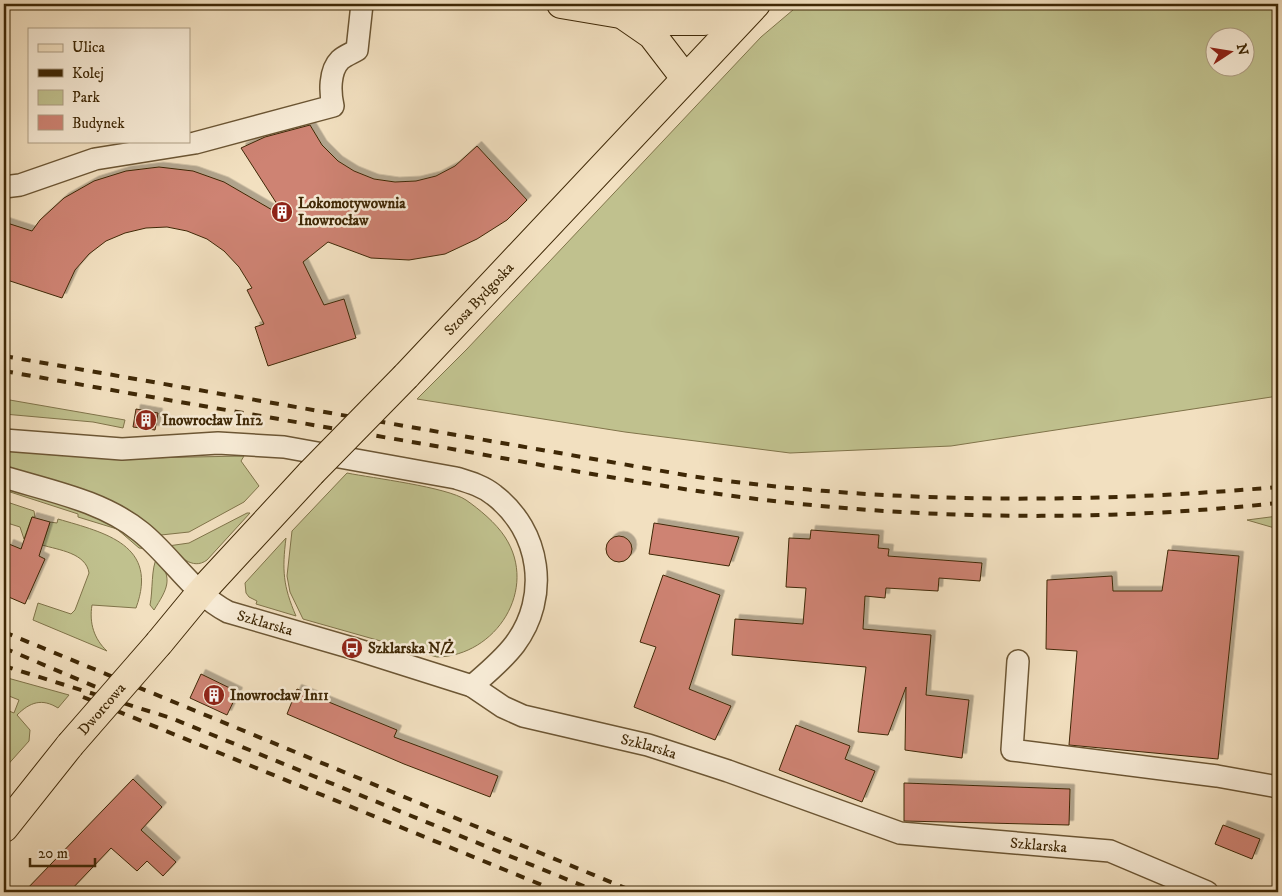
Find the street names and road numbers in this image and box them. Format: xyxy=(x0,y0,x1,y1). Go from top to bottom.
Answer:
street label: Szosa Bydgoska xyxy=(440,258,518,340)
street label: Szklarska xyxy=(235,606,296,641)
street label: Dworcowa xyxy=(74,679,130,739)
street label: Szklarska xyxy=(619,730,679,764)
street label: Szklarska xyxy=(1009,833,1068,857)

